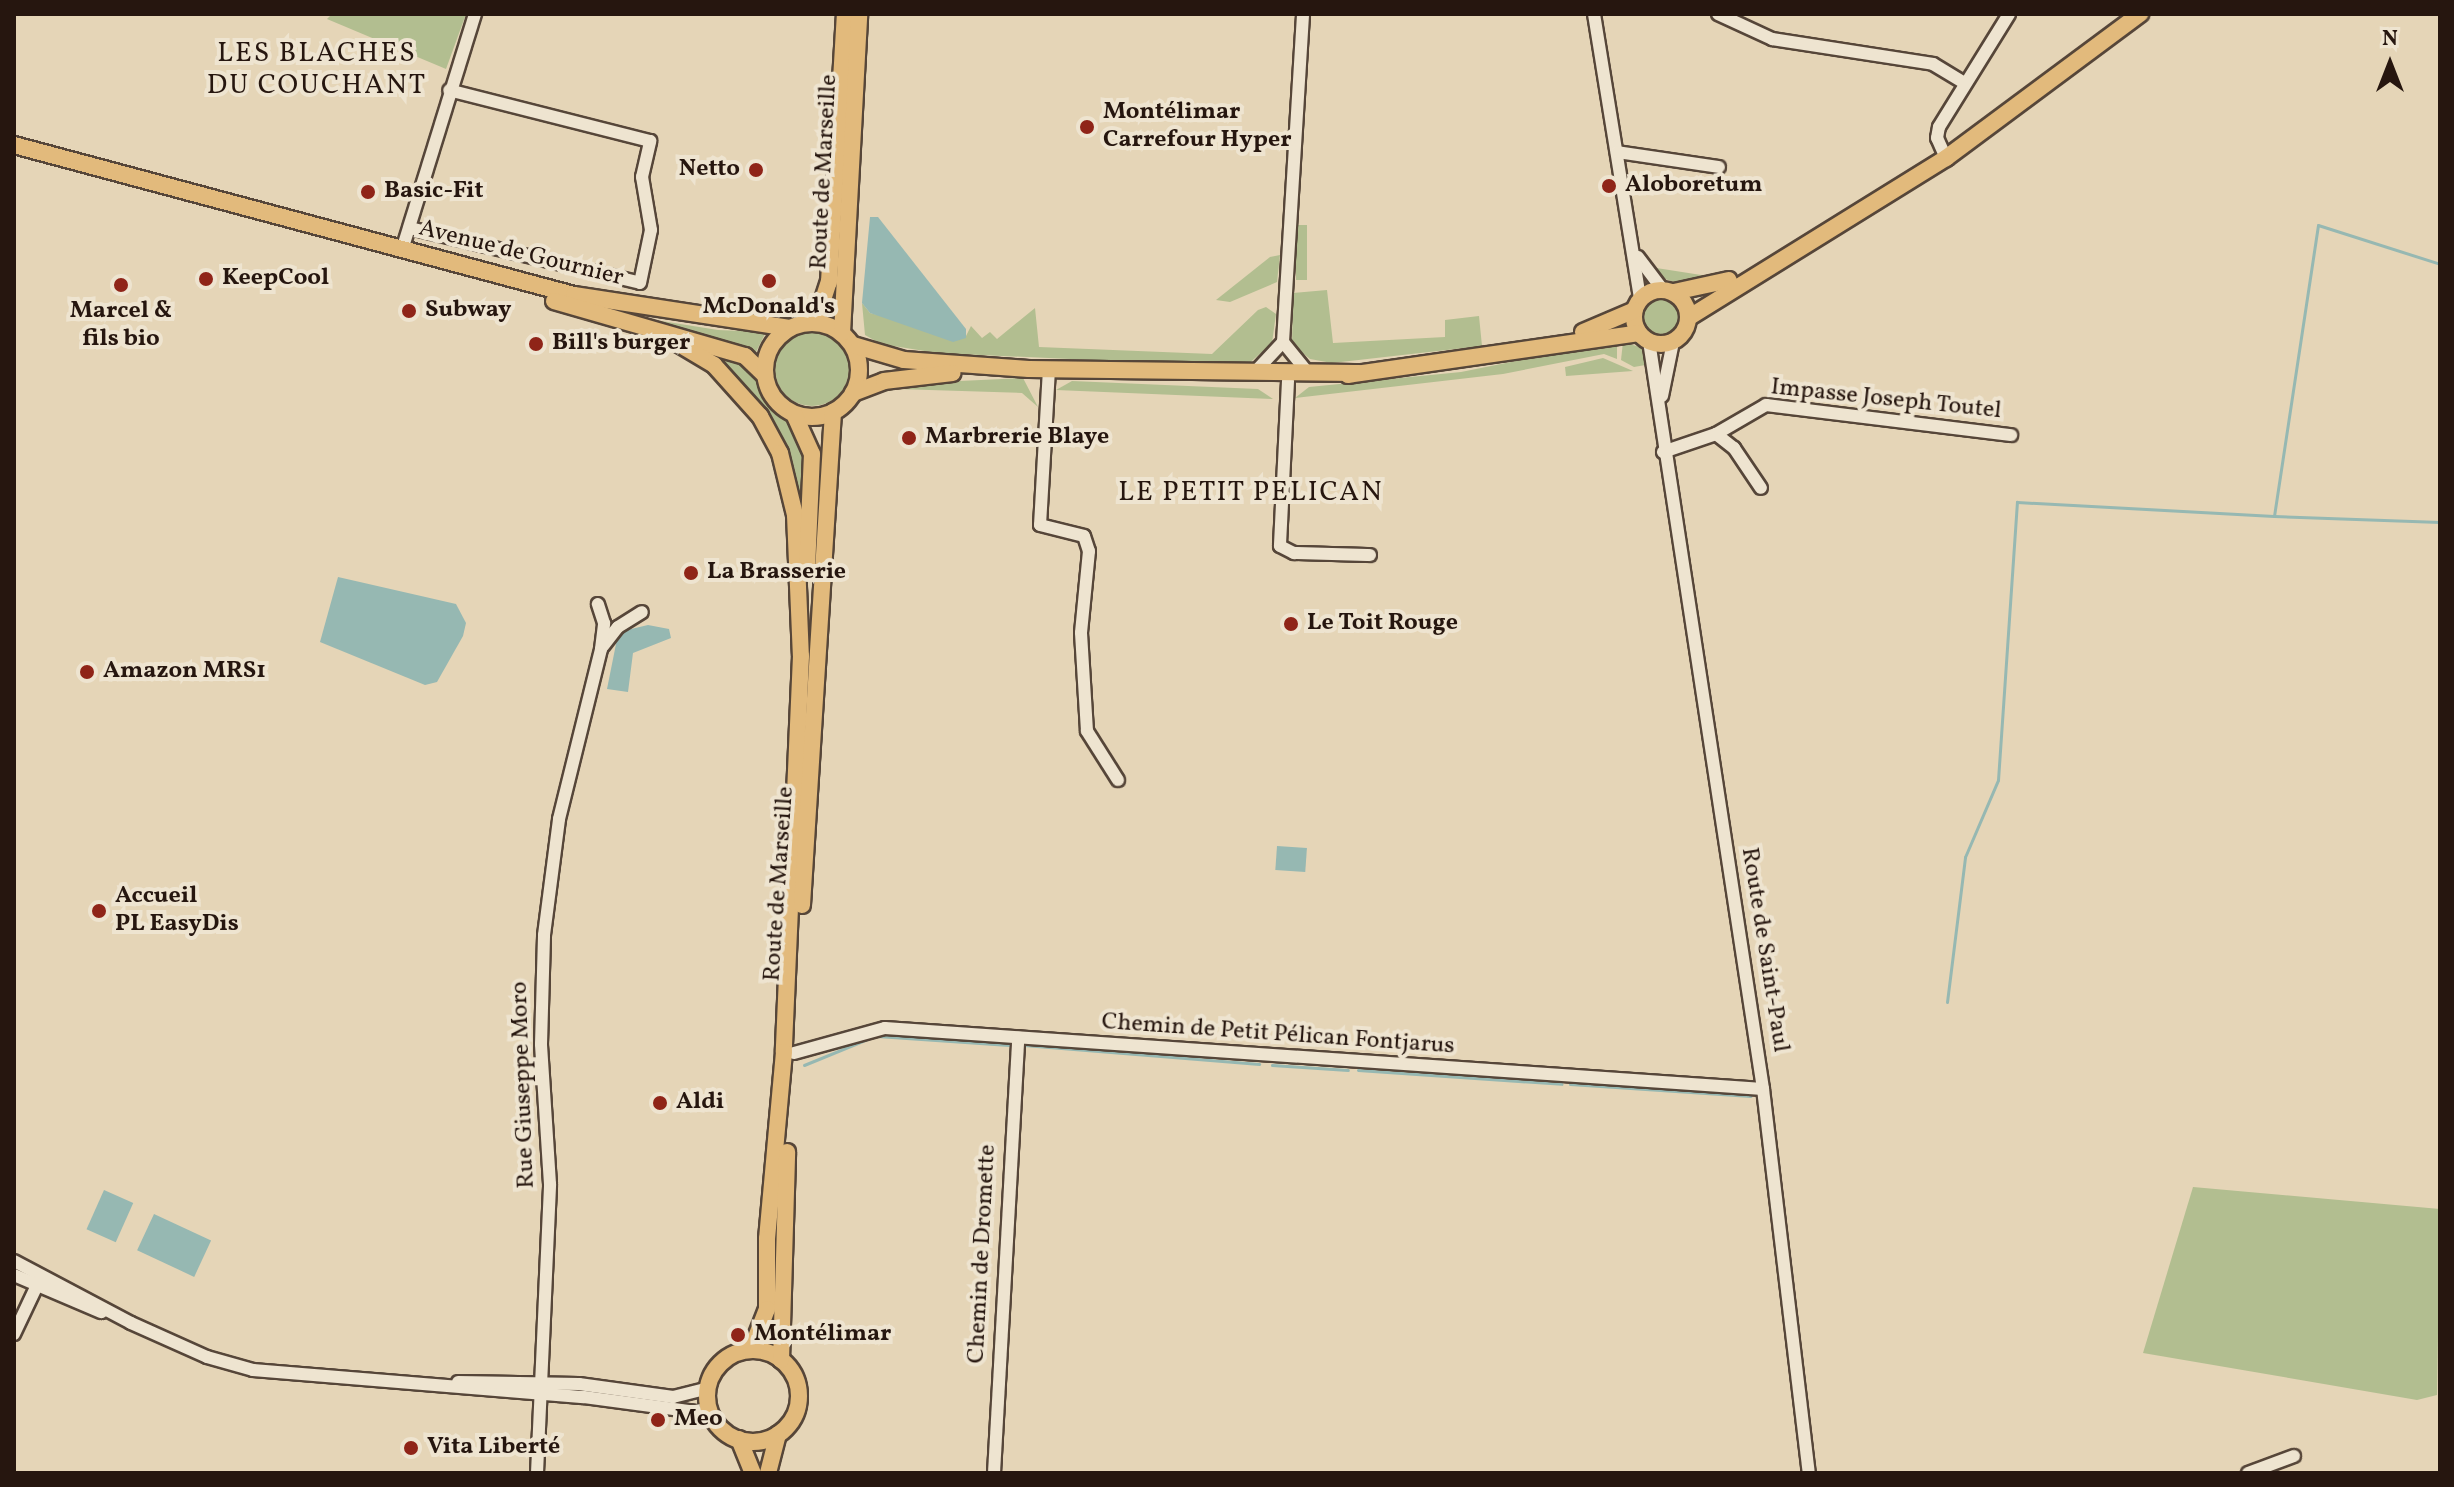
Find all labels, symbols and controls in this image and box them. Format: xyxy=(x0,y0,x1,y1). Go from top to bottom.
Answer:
north arrow xyxy=(2350,24,2430,104)
text: N xyxy=(2382,24,2398,55)
district label: LES BLACHES DU COUCHANT xyxy=(207,37,427,103)
street label: Route de Marseille xyxy=(806,74,844,270)
place label: Montélimar Carrefour Hyper xyxy=(1103,99,1292,155)
marker: Montélimar Carrefour Hyper xyxy=(1078,118,1096,136)
place label: Netto xyxy=(679,156,740,184)
marker: Netto xyxy=(747,161,765,179)
place label: Aloboretum xyxy=(1625,172,1762,200)
marker: Aloboretum xyxy=(1600,177,1618,195)
place label: Basic-Fit xyxy=(384,178,484,206)
marker: Basic-Fit xyxy=(359,183,377,201)
street label: Avenue de Gournier xyxy=(416,215,626,293)
place label: KeepCool xyxy=(222,265,329,293)
marker: KeepCool xyxy=(197,270,215,288)
marker: McDonald's xyxy=(760,272,778,290)
marker: Marcel & fils bio xyxy=(112,276,130,294)
place label: McDonald's xyxy=(703,294,835,322)
place label: Subway xyxy=(425,297,512,325)
place label: Marcel & fils bio xyxy=(70,298,172,354)
marker: Subway xyxy=(400,302,418,320)
place label: Bill's burger xyxy=(552,330,690,358)
marker: Bill's burger xyxy=(527,335,545,353)
street label: Impasse Joseph Toutel xyxy=(1769,374,2003,426)
place label: Marbrerie Blaye xyxy=(925,424,1109,452)
marker: Marbrerie Blaye xyxy=(900,429,918,447)
district label: LE PETIT PELICAN xyxy=(1118,476,1384,510)
place label: La Brasserie xyxy=(707,559,846,587)
marker: La Brasserie xyxy=(682,564,700,582)
place label: Le Toit Rouge xyxy=(1307,610,1458,638)
marker: Le Toit Rouge xyxy=(1282,615,1300,633)
place label: Amazon MRS1 xyxy=(103,658,266,686)
marker: Amazon MRS1 xyxy=(78,663,96,681)
street label: Route de Marseille xyxy=(759,786,801,982)
street label: Route de Saint-Paul xyxy=(1734,846,1794,1054)
place label: Accueil PL EasyDis xyxy=(115,883,239,939)
marker: Accueil PL EasyDis xyxy=(90,902,108,920)
street label: Rue Giuseppe Moro xyxy=(506,981,542,1189)
street label: Chemin de Petit Pélican Fontjarus xyxy=(1101,1008,1455,1062)
place label: Aldi xyxy=(676,1089,724,1117)
marker: Aldi xyxy=(651,1094,669,1112)
street label: Chemin de Dromette xyxy=(963,1144,1003,1364)
place label: Montélimar xyxy=(754,1321,892,1349)
marker: Montélimar xyxy=(729,1326,747,1344)
place label: Meo xyxy=(674,1406,723,1434)
marker: Meo xyxy=(649,1411,667,1429)
place label: Vita Liberté xyxy=(427,1434,560,1462)
marker: Vita Liberté xyxy=(402,1439,420,1457)

